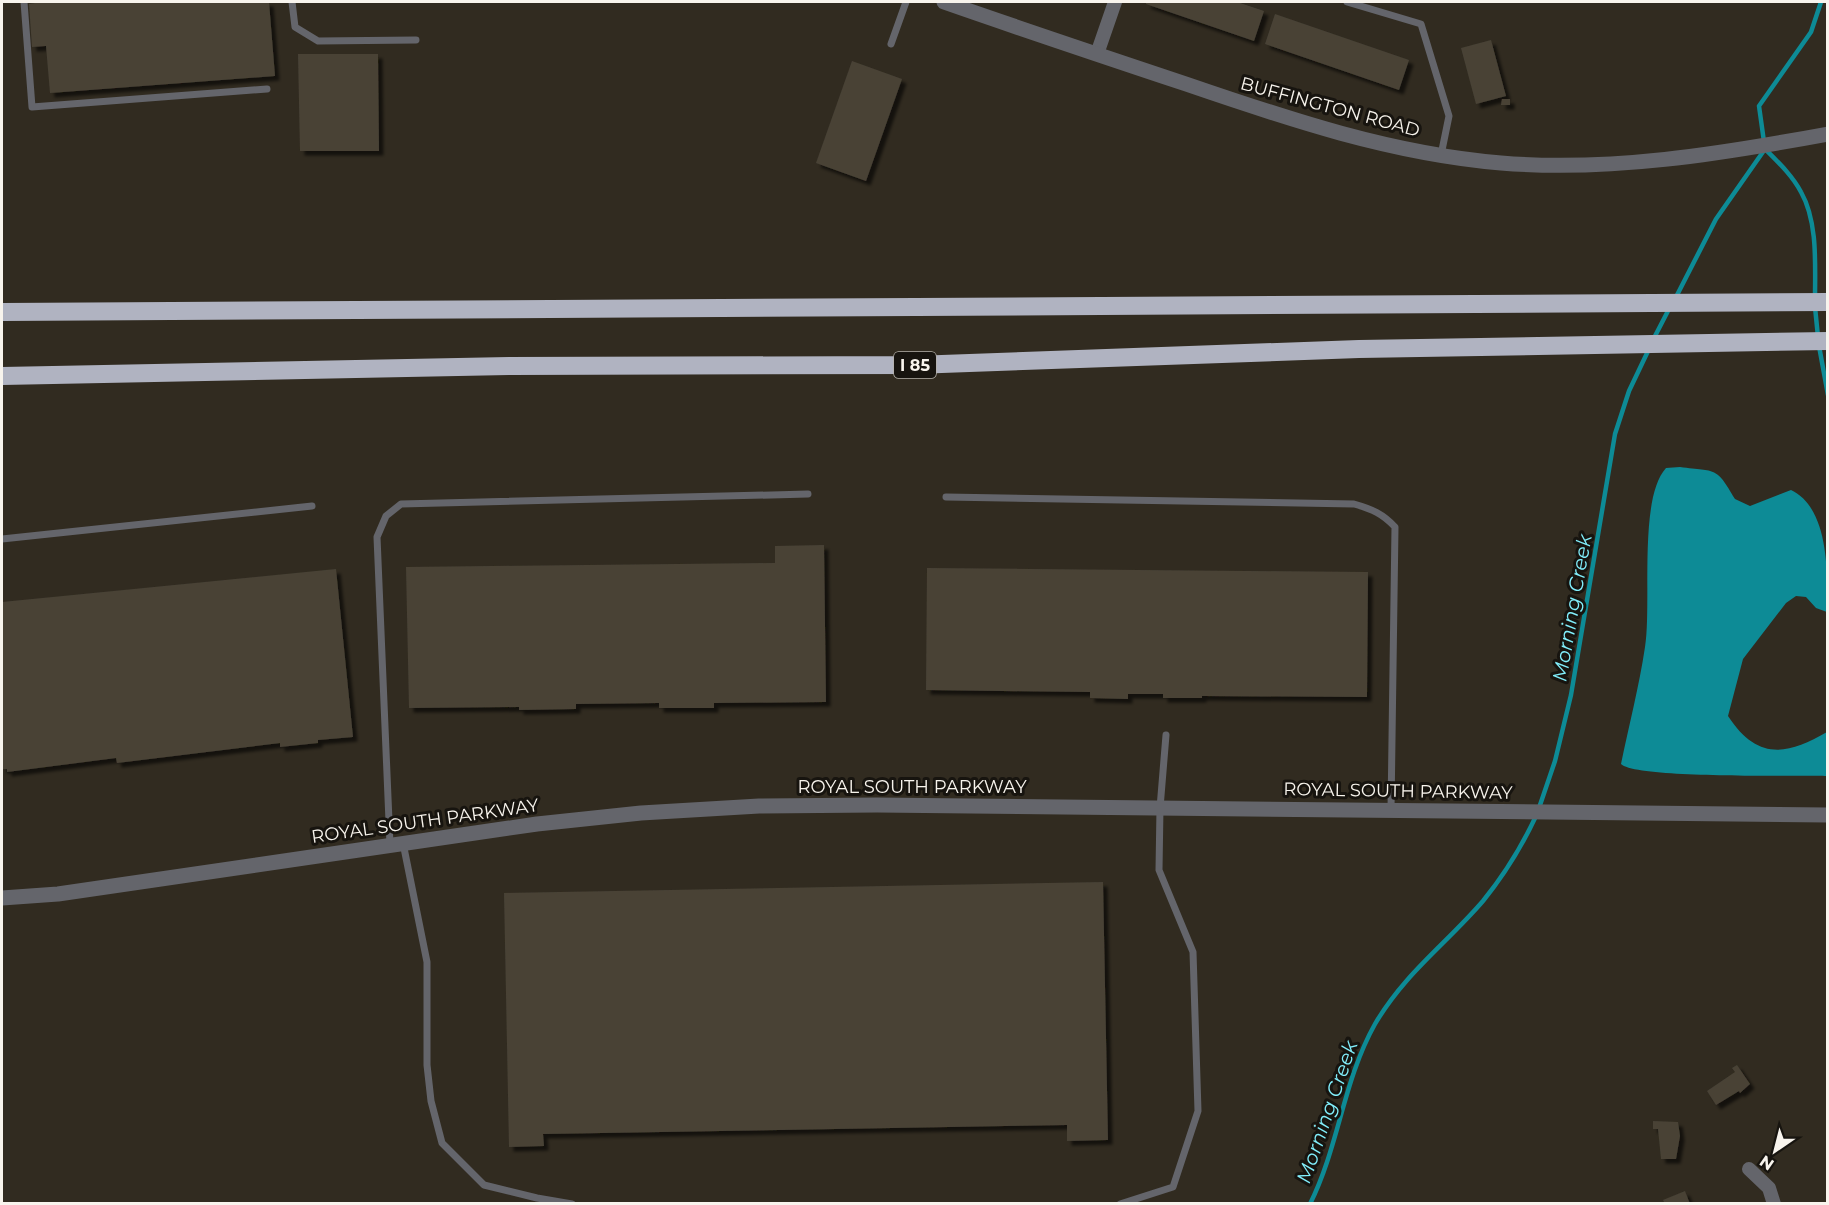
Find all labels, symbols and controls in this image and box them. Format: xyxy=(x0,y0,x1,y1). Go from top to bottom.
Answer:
street label: BUFFINGTON ROAD xyxy=(1238,72,1422,142)
road number: I 85 xyxy=(894,352,936,378)
water label: Morning Creek xyxy=(1547,531,1597,683)
street label: ROYAL SOUTH PARKWAY xyxy=(797,776,1027,798)
street label: ROYAL SOUTH PARKWAY xyxy=(1283,778,1513,804)
street label: ROYAL SOUTH PARKWAY xyxy=(310,794,541,848)
water label: Morning Creek xyxy=(1291,1037,1363,1186)
north arrow xyxy=(1745,1121,1805,1181)
text: N xyxy=(1756,1151,1777,1174)

